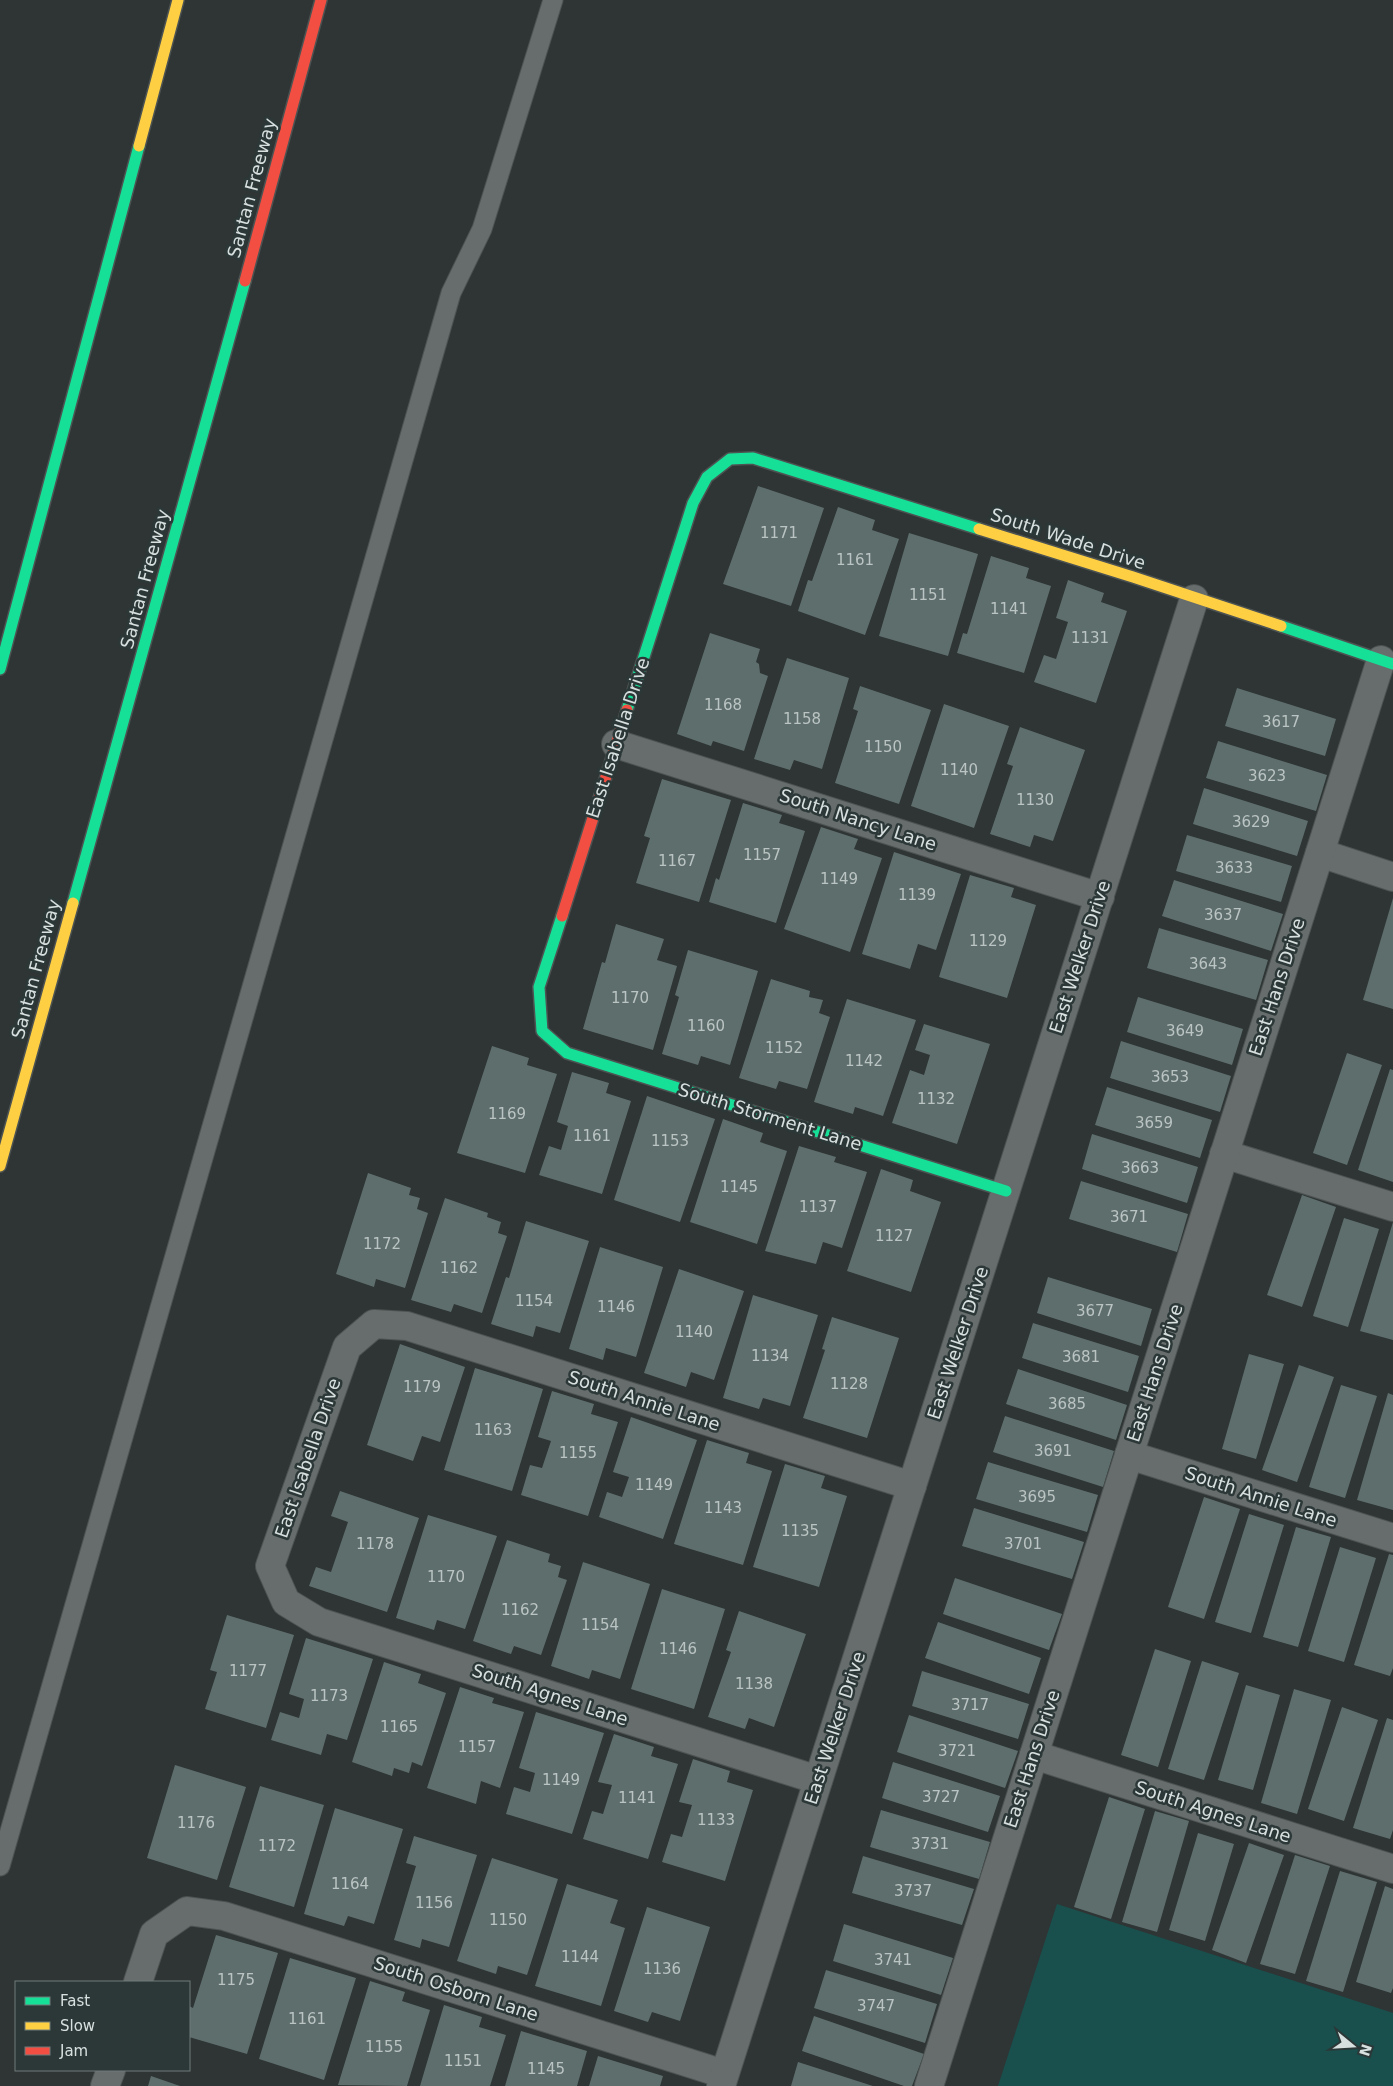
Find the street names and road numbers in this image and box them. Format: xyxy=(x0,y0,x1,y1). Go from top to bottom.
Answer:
street label: Santan Freeway xyxy=(223,115,280,260)
street label: South Wade Drive xyxy=(988,504,1148,574)
street label: Santan Freeway xyxy=(116,506,173,651)
street label: East Isabella Drive xyxy=(582,655,653,821)
street label: South Nancy Lane xyxy=(777,784,939,855)
street label: East Welker Drive xyxy=(1045,878,1114,1036)
street label: Santan Freeway xyxy=(7,896,64,1041)
street label: East Hans Drive xyxy=(1244,915,1309,1058)
street label: South Storment Lane xyxy=(676,1079,865,1154)
street label: East Welker Drive xyxy=(923,1264,992,1422)
street label: East Hans Drive xyxy=(1122,1301,1187,1444)
street label: South Annie Lane xyxy=(566,1366,723,1435)
street label: East Isabella Drive xyxy=(270,1375,345,1540)
street label: South Annie Lane xyxy=(1183,1462,1340,1531)
street label: East Welker Drive xyxy=(800,1649,869,1807)
street label: South Agnes Lane xyxy=(469,1659,631,1730)
street label: East Hans Drive xyxy=(999,1687,1064,1830)
street label: South Agnes Lane xyxy=(1132,1776,1294,1847)
street label: South Osborn Lane xyxy=(371,1952,541,2025)

